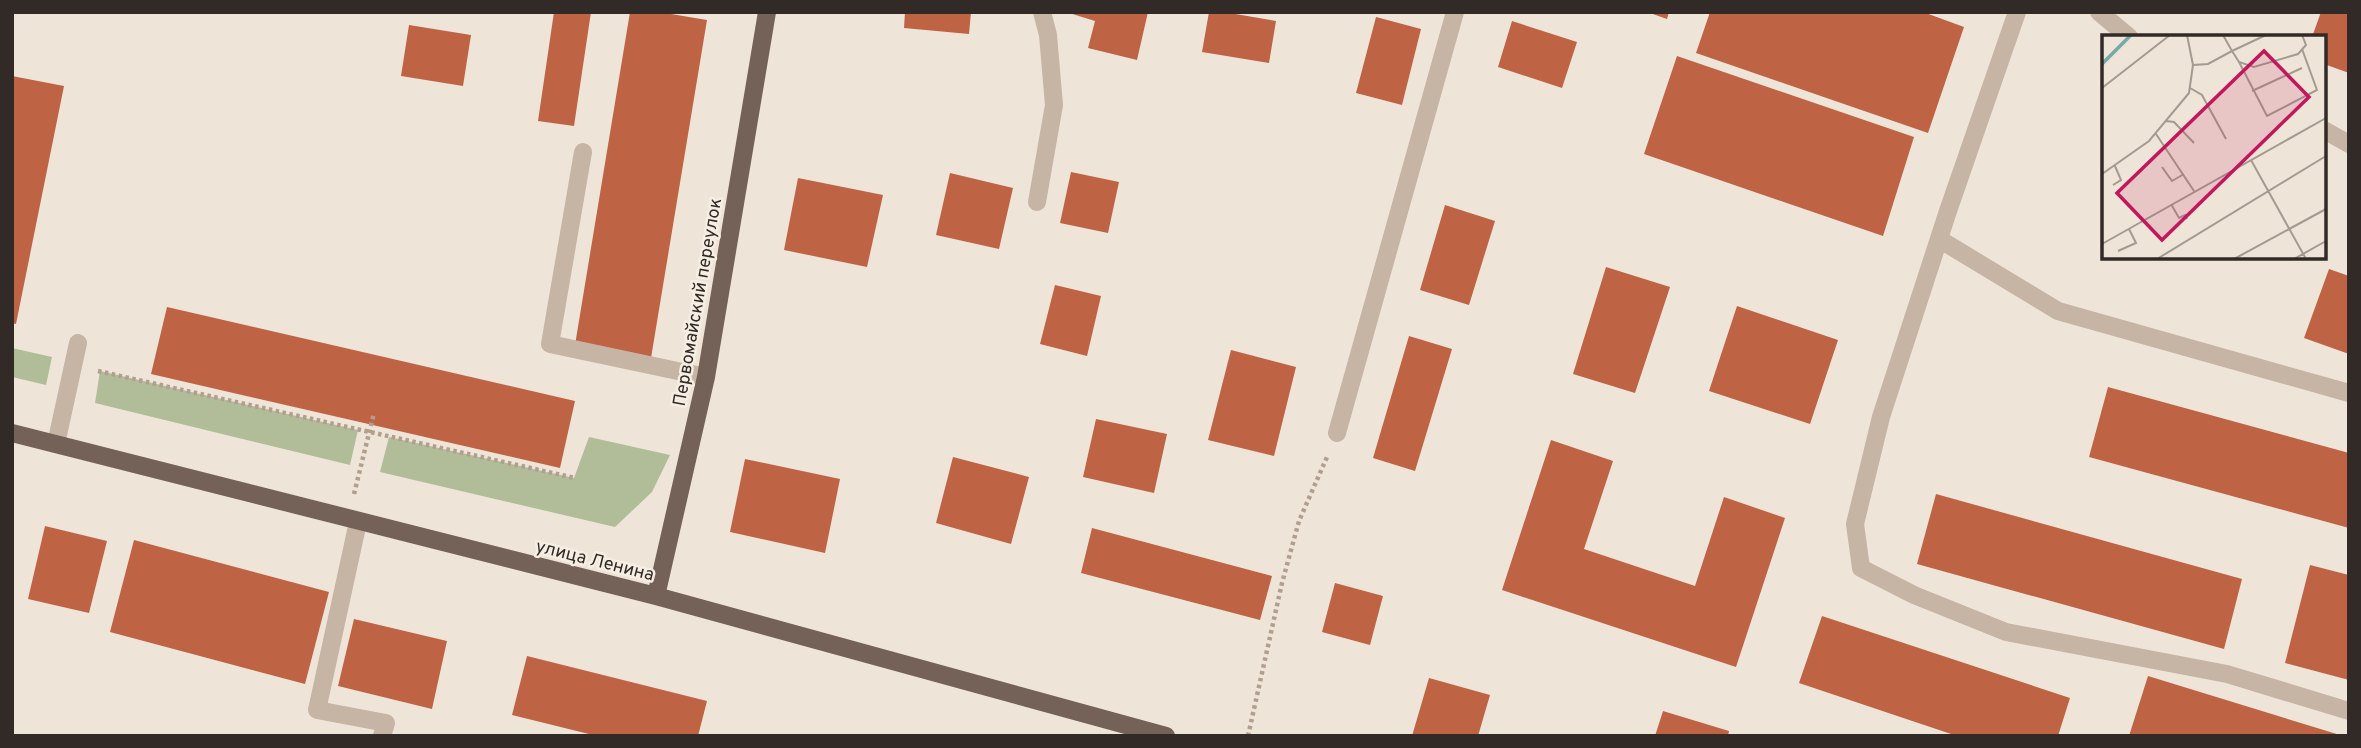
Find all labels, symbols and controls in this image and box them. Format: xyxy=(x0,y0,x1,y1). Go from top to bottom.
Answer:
inset map xyxy=(2102,35,2326,259)
street label: Первомайский переулок xyxy=(669,196,728,408)
street label: улица Ленина xyxy=(533,536,656,587)

